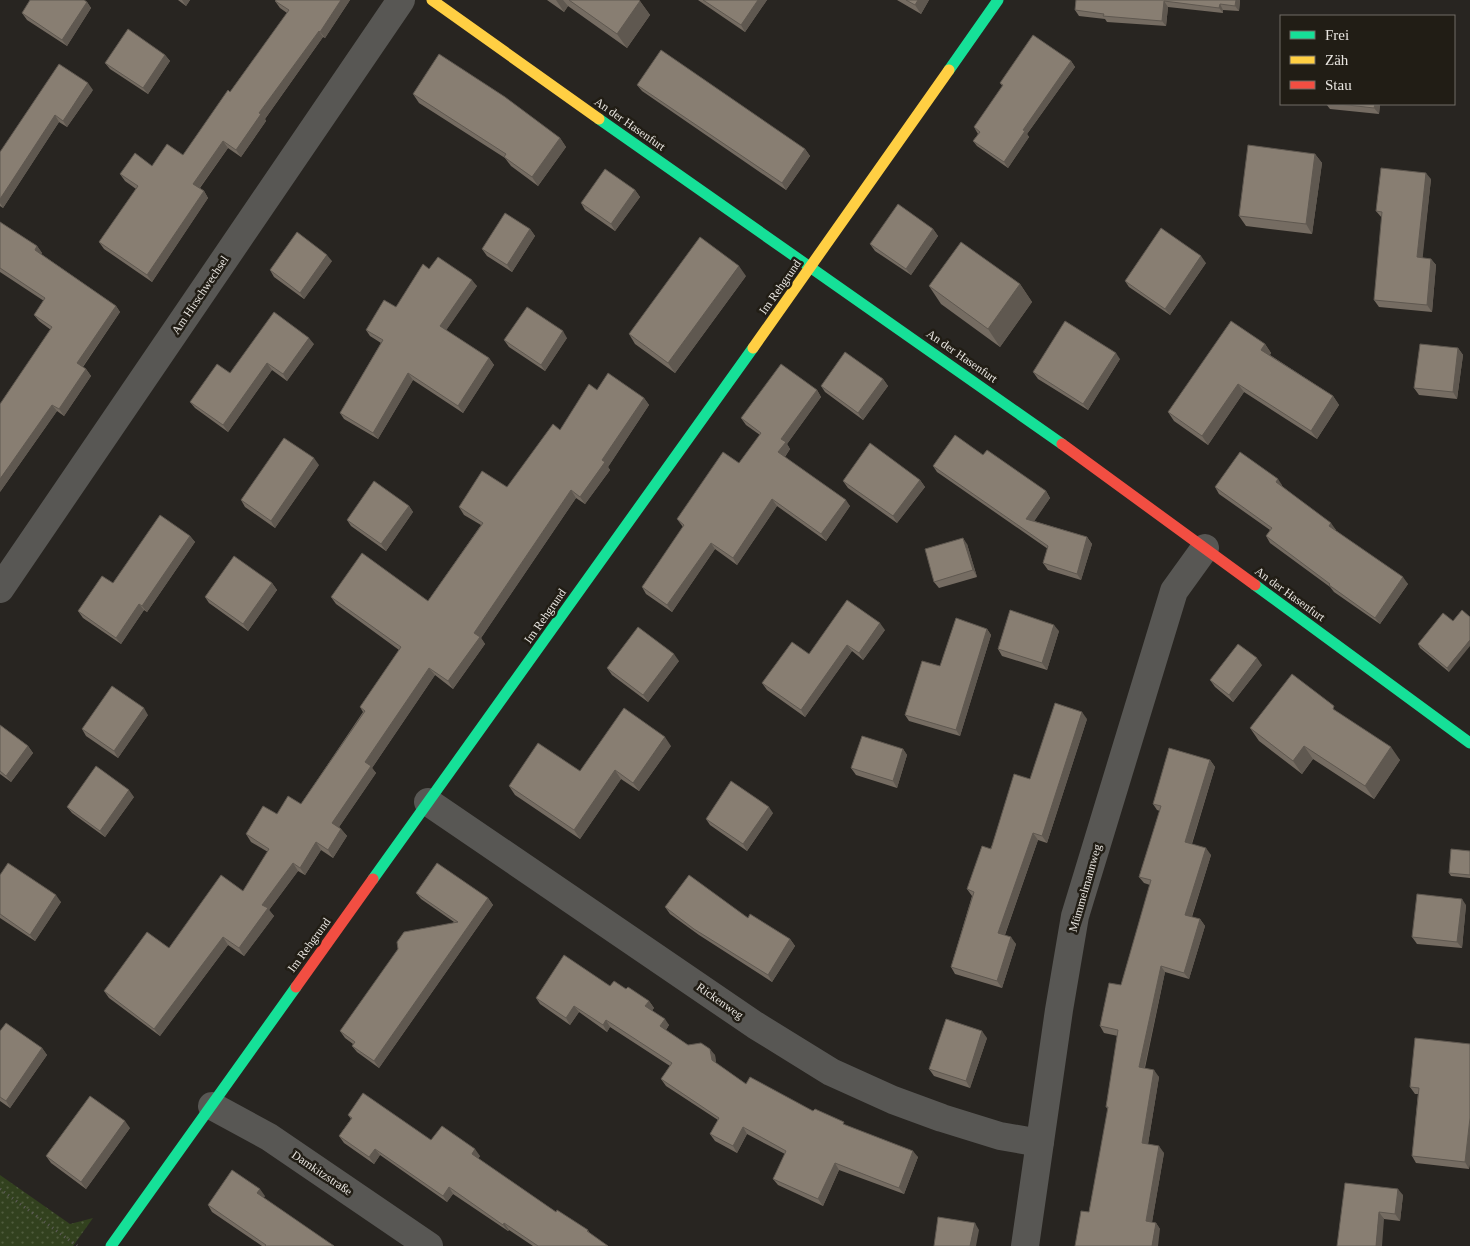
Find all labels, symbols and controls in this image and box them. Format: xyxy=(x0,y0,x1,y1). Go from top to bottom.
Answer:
legend xyxy=(1280,15,1455,105)
text: Frei xyxy=(1325,27,1349,43)
text: Zäh xyxy=(1325,52,1349,68)
text: Stau xyxy=(1325,77,1352,93)
street label: An der Hasenfurt xyxy=(592,94,669,154)
street label: Am Hirschwechsel xyxy=(169,253,232,337)
street label: Im Rehgrund xyxy=(756,257,804,317)
street label: An der Hasenfurt xyxy=(924,326,1001,386)
street label: An der Hasenfurt xyxy=(1252,564,1328,625)
street label: Im Rehgrund xyxy=(521,586,569,646)
street label: Mümmelmannweg xyxy=(1066,842,1104,934)
street label: Im Rehgrund xyxy=(285,915,333,975)
street label: Rickenweg xyxy=(694,980,746,1022)
street label: Damkitzstraße xyxy=(289,1148,355,1198)

